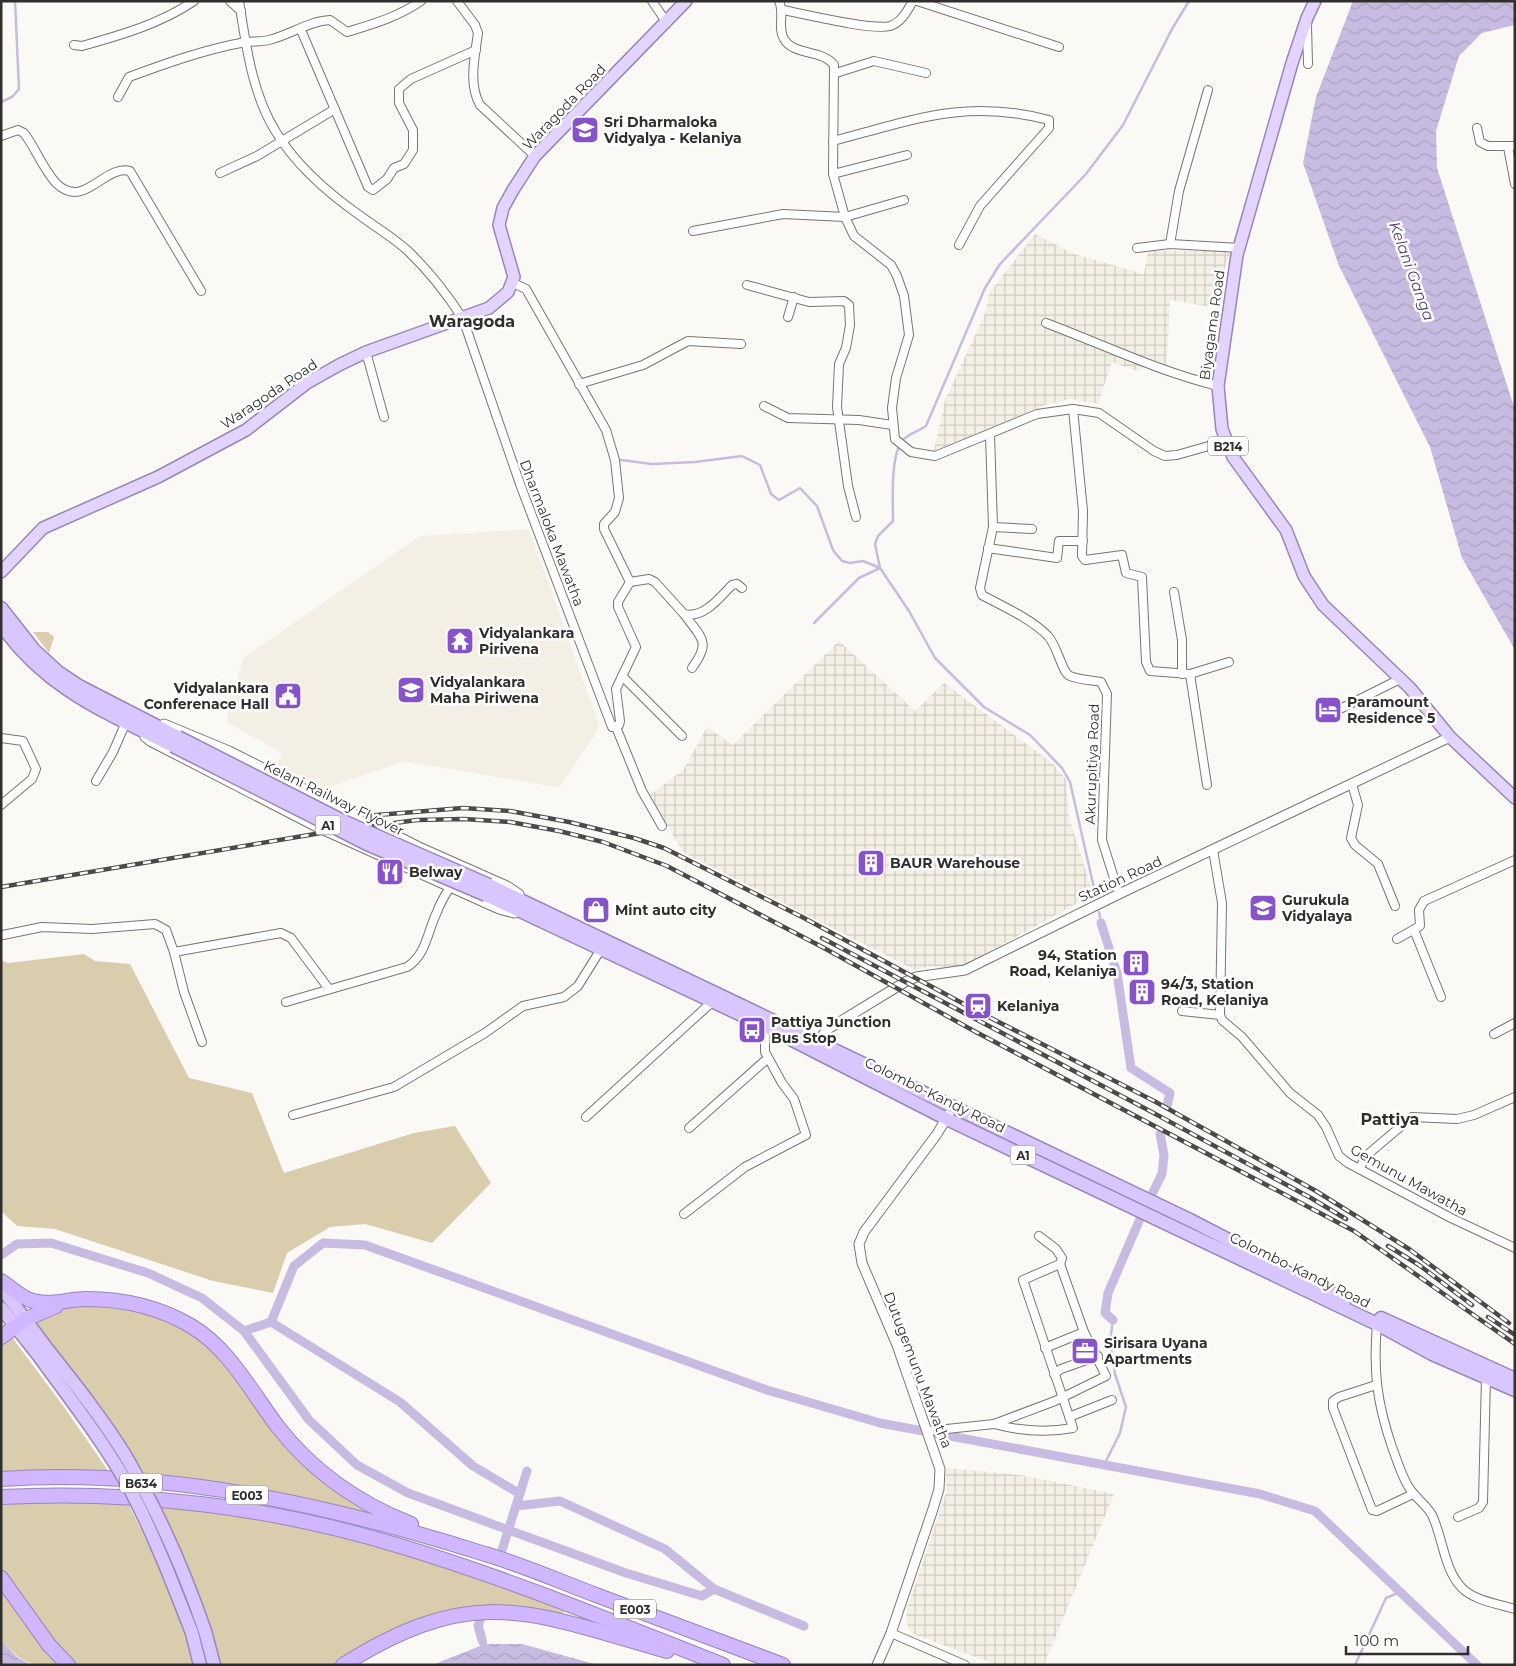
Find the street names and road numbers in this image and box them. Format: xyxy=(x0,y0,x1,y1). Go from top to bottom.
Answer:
street label: Waragoda Road xyxy=(518,60,610,154)
street label: Biyagama Road xyxy=(1195,269,1229,381)
street label: Waragoda Road xyxy=(217,355,321,433)
road number: B214 xyxy=(1208,436,1248,456)
street label: Dharmaloka Mawatha xyxy=(516,457,588,609)
street label: Akurupitiya Road xyxy=(1081,703,1103,825)
street label: Kelani Railway Flyover xyxy=(261,756,408,840)
road number: A1 xyxy=(316,816,340,834)
street label: Station Road xyxy=(1075,852,1165,906)
street label: Colombo-Kandy Road xyxy=(862,1053,1008,1137)
street label: Gemunu Mawatha xyxy=(1347,1140,1471,1220)
road number: A1 xyxy=(1010,1146,1036,1164)
street label: Colombo-Kandy Road xyxy=(1227,1228,1373,1312)
street label: Dutugemunu Mawatha xyxy=(880,1289,956,1451)
road number: B634 xyxy=(120,1474,162,1492)
road number: E003 xyxy=(226,1486,268,1504)
road number: E003 xyxy=(614,1600,656,1618)

